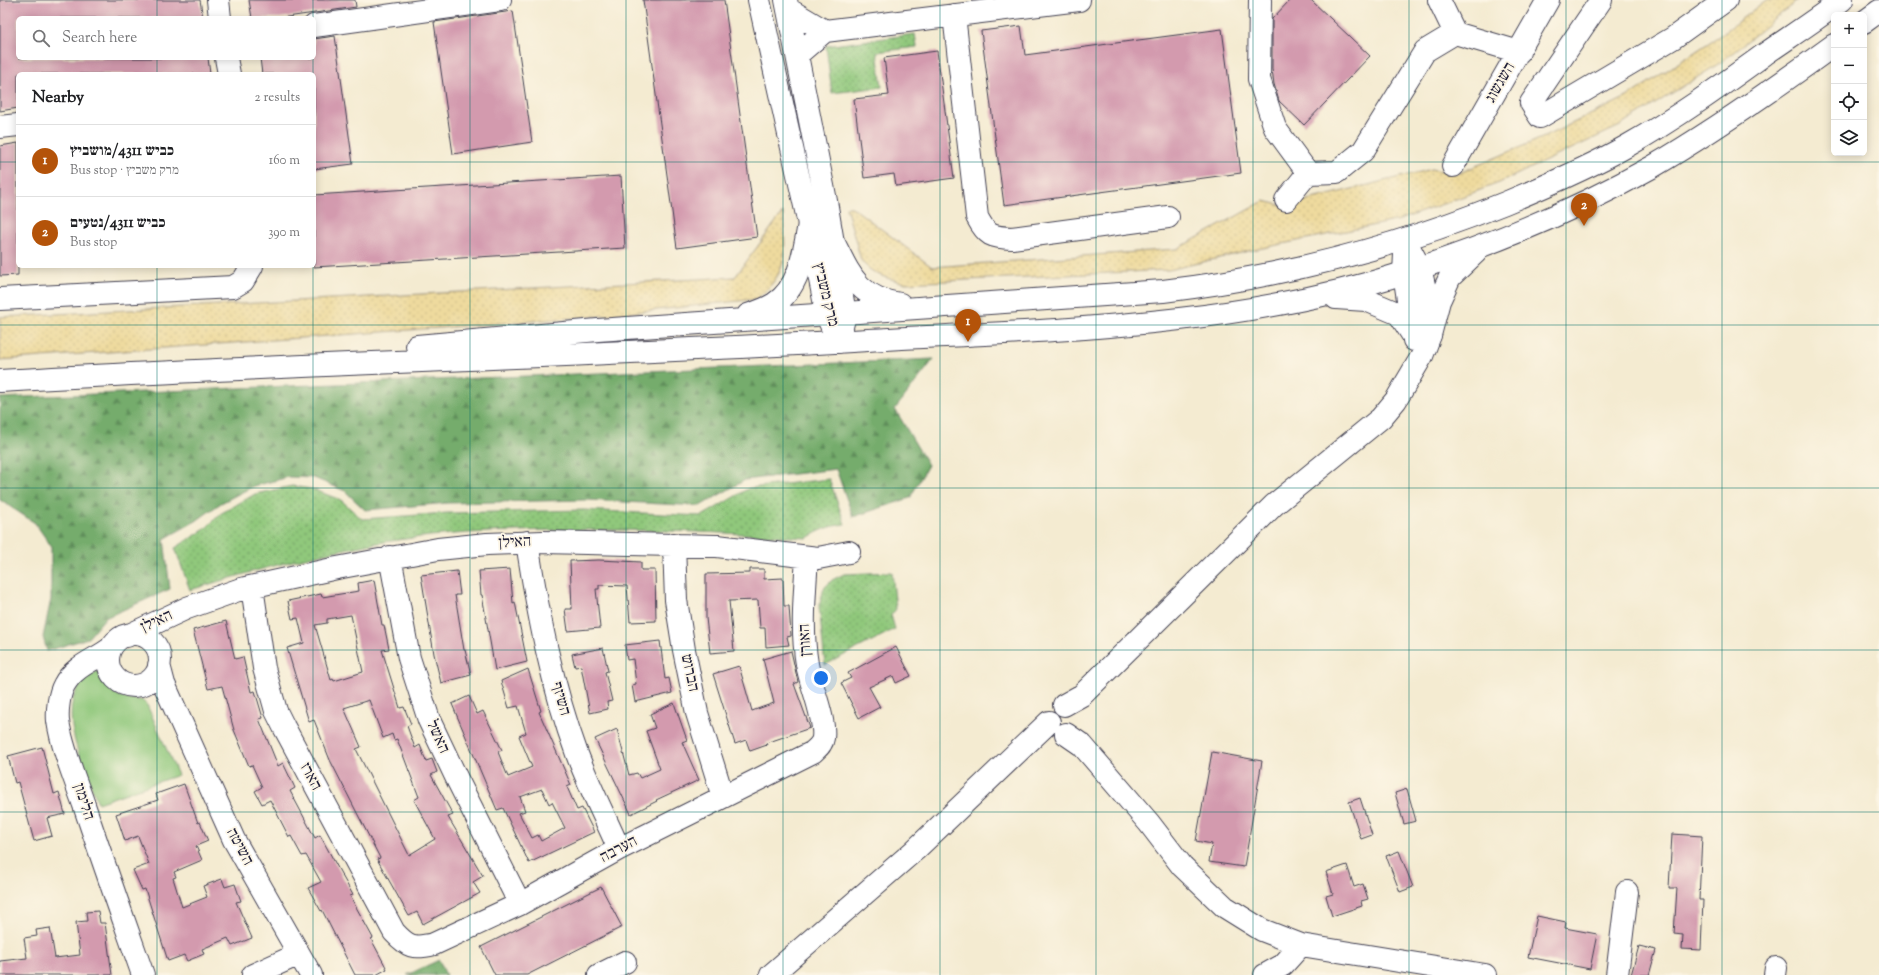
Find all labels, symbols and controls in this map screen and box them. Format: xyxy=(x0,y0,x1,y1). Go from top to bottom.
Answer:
map controls xyxy=(1831,12,1867,156)
button: + xyxy=(1831,12,1867,48)
search box xyxy=(16,16,316,60)
icon: search xyxy=(30,27,52,49)
text: Search here xyxy=(62,28,137,49)
button: − xyxy=(1831,48,1867,84)
street label: השגשוג xyxy=(1480,58,1522,108)
button: locate xyxy=(1831,84,1867,120)
text: Nearby xyxy=(32,86,84,110)
text: 2 results xyxy=(255,89,300,107)
button: layers xyxy=(1831,120,1867,156)
text: כביש 4311/מושביץ xyxy=(70,141,174,162)
text: 1 xyxy=(43,152,47,170)
text: 160 m xyxy=(269,152,300,170)
text: Bus stop · מרק משביץ xyxy=(70,162,179,180)
pin: 2 xyxy=(1571,193,1597,226)
text: כביש 4311/נטעים xyxy=(70,213,166,234)
text: 2 xyxy=(42,224,48,242)
text: 390 m xyxy=(268,224,300,242)
text: Bus stop xyxy=(70,234,117,252)
street label: מרק משביץ xyxy=(806,261,844,329)
pin: 1 xyxy=(955,309,981,342)
street label: האילן xyxy=(498,531,532,555)
street label: האילן xyxy=(137,605,177,639)
street label: האורן xyxy=(794,623,818,657)
street label: הברוש xyxy=(674,652,704,694)
your location xyxy=(811,668,831,688)
street label: השיזף xyxy=(544,679,576,719)
street label: האשל xyxy=(419,717,455,757)
street label: הארז xyxy=(293,759,327,795)
street label: הלימון xyxy=(66,781,100,823)
street label: השיטה xyxy=(220,824,258,870)
street label: הערבה xyxy=(596,830,642,870)

